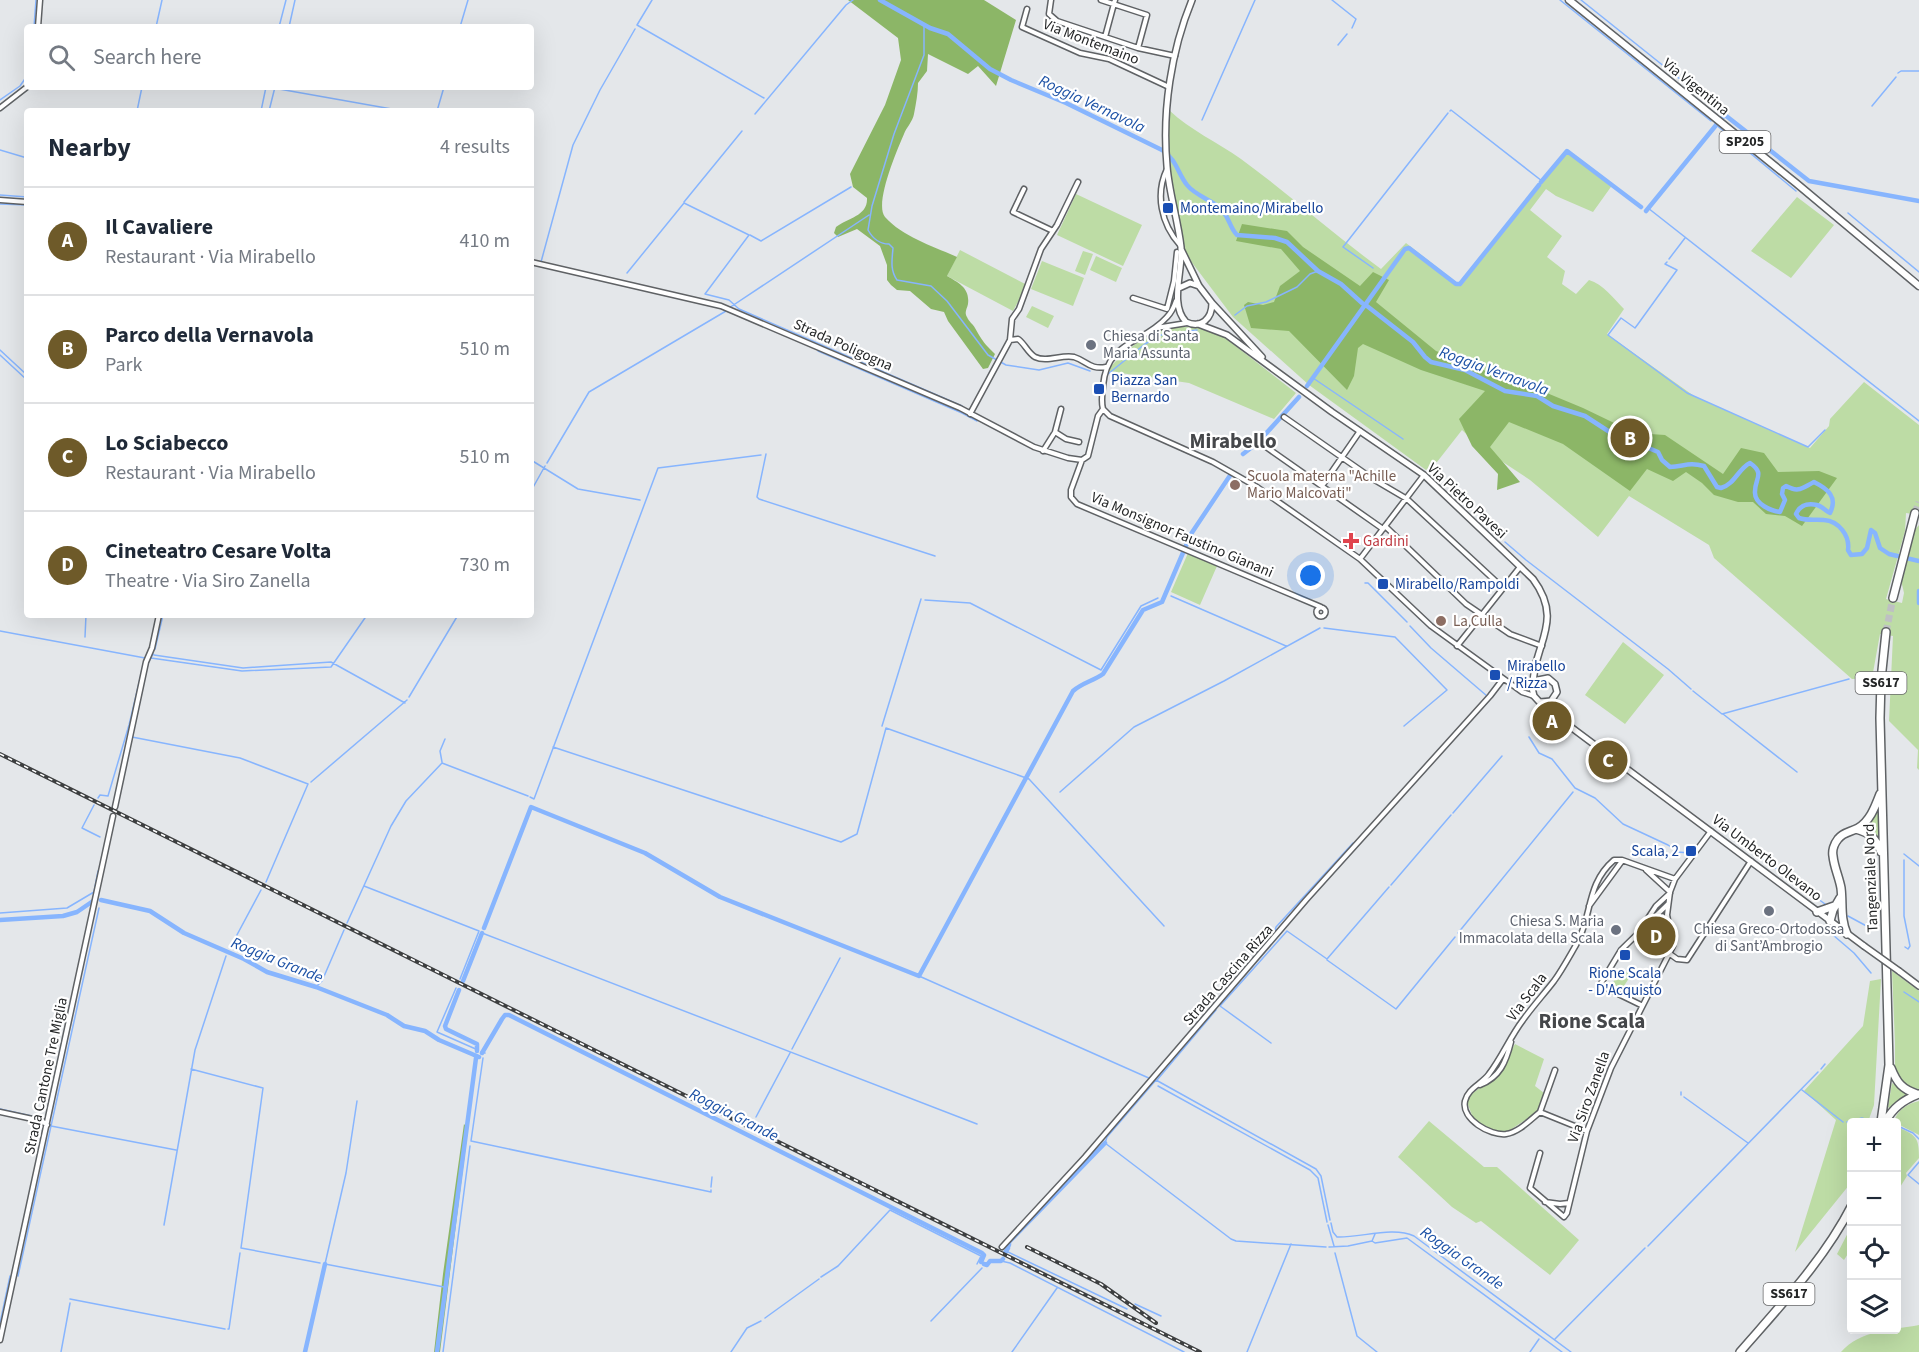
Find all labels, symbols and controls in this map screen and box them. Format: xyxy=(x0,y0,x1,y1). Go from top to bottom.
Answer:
street label: Via Montemaino xyxy=(1040,14,1142,70)
search box xyxy=(24,24,534,90)
icon: search xyxy=(45,41,78,74)
text: Search here xyxy=(93,41,201,73)
street label: Via Vigentina xyxy=(1658,53,1734,121)
water label: Roggia Vernavola xyxy=(1035,70,1149,138)
text: Nearby xyxy=(48,129,131,166)
road number: SP205 xyxy=(1720,131,1770,153)
text: 4 results xyxy=(440,133,510,161)
place label: Montemaino/Mirabello xyxy=(1180,198,1323,219)
marker: Montemaino/Mirabello xyxy=(1161,201,1175,215)
text: Il Cavaliere xyxy=(105,211,213,243)
text: A xyxy=(62,227,73,255)
text: 410 m xyxy=(460,227,510,255)
text: Restaurant · Via Mirabello xyxy=(105,243,316,271)
street label: Strada Poligogna xyxy=(790,314,896,376)
text: Parco della Vernavola xyxy=(105,319,314,351)
place label: Chiesa di Santa Maria Assunta xyxy=(1103,326,1199,364)
text: B xyxy=(61,335,74,363)
text: 510 m xyxy=(460,335,510,363)
marker: Chiesa di Santa Maria Assunta xyxy=(1084,338,1098,352)
water label: Roggia Vernavola xyxy=(1436,341,1552,401)
text: Park xyxy=(105,351,142,379)
place label: Piazza San Bernardo xyxy=(1111,370,1178,408)
marker: Piazza San Bernardo xyxy=(1092,382,1106,396)
pin: B xyxy=(1610,416,1650,460)
district label: Mirabello xyxy=(1189,426,1277,456)
text: Lo Sciabecco xyxy=(105,427,228,459)
text: C xyxy=(62,443,73,471)
text: 510 m xyxy=(460,443,510,471)
street label: Via Pietro Pavesi xyxy=(1422,458,1512,544)
text: Restaurant · Via Mirabello xyxy=(105,459,316,487)
place label: Scuola materna "Achille Mario Malcovati" xyxy=(1247,466,1396,504)
marker: Scuola materna "Achille Mario Malcovati" xyxy=(1228,478,1242,492)
street label: Via Monsignor Faustino Gianani xyxy=(1088,487,1276,583)
place label: Gardini xyxy=(1363,531,1409,552)
marker: Gardini xyxy=(1344,534,1358,548)
text: Cineteatro Cesare Volta xyxy=(105,535,331,567)
text: D xyxy=(61,551,74,579)
text: 730 m xyxy=(460,551,510,579)
your location xyxy=(1296,561,1325,590)
text: Theatre · Via Siro Zanella xyxy=(105,567,311,595)
place label: Mirabello/Rampoldi xyxy=(1395,574,1520,595)
marker: Mirabello/Rampoldi xyxy=(1376,577,1390,591)
place label: La Culla xyxy=(1453,611,1503,632)
marker: La Culla xyxy=(1434,614,1448,628)
place label: Mirabello / Rizza xyxy=(1507,656,1566,694)
marker: Mirabello / Rizza xyxy=(1488,668,1502,682)
road number: SS617 xyxy=(1856,672,1906,694)
pin: A xyxy=(1532,698,1572,744)
pin: C xyxy=(1588,738,1628,783)
street label: Via Umberto Olevano xyxy=(1708,810,1826,906)
street label: Tangenziale Nord xyxy=(1859,823,1883,933)
place label: Scala, 2 xyxy=(1631,841,1679,862)
marker: Scala, 2 xyxy=(1684,844,1698,858)
marker: Chiesa Greco-Ortodossa di Sant’Ambrogio xyxy=(1762,904,1776,918)
place label: Chiesa S. Maria Immacolata della Scala xyxy=(1459,911,1604,949)
pin: D xyxy=(1636,914,1676,958)
place label: Chiesa Greco-Ortodossa di Sant’Ambrogio xyxy=(1694,919,1844,957)
street label: Strada Cascina Rizza xyxy=(1178,920,1278,1030)
marker: Chiesa S. Maria Immacolata della Scala xyxy=(1609,923,1623,937)
water label: Roggia Grande xyxy=(228,932,327,989)
marker: Rione Scala - D'Acquisto xyxy=(1618,948,1632,962)
place label: Rione Scala - D'Acquisto xyxy=(1588,963,1662,1001)
street label: Via Scala xyxy=(1502,968,1552,1026)
street label: Strada Cantone Tre Miglia xyxy=(19,996,73,1156)
district label: Rione Scala xyxy=(1539,1006,1645,1036)
street label: Via Siro Zanella xyxy=(1563,1048,1615,1146)
water label: Roggia Grande xyxy=(686,1083,783,1147)
map controls xyxy=(1847,1118,1901,1334)
button: + xyxy=(1847,1118,1901,1172)
button: − xyxy=(1847,1172,1901,1226)
water label: Roggia Grande xyxy=(1416,1221,1508,1295)
button: locate xyxy=(1847,1226,1901,1280)
button: layers xyxy=(1847,1280,1901,1334)
road number: SS617 xyxy=(1764,1283,1814,1305)

